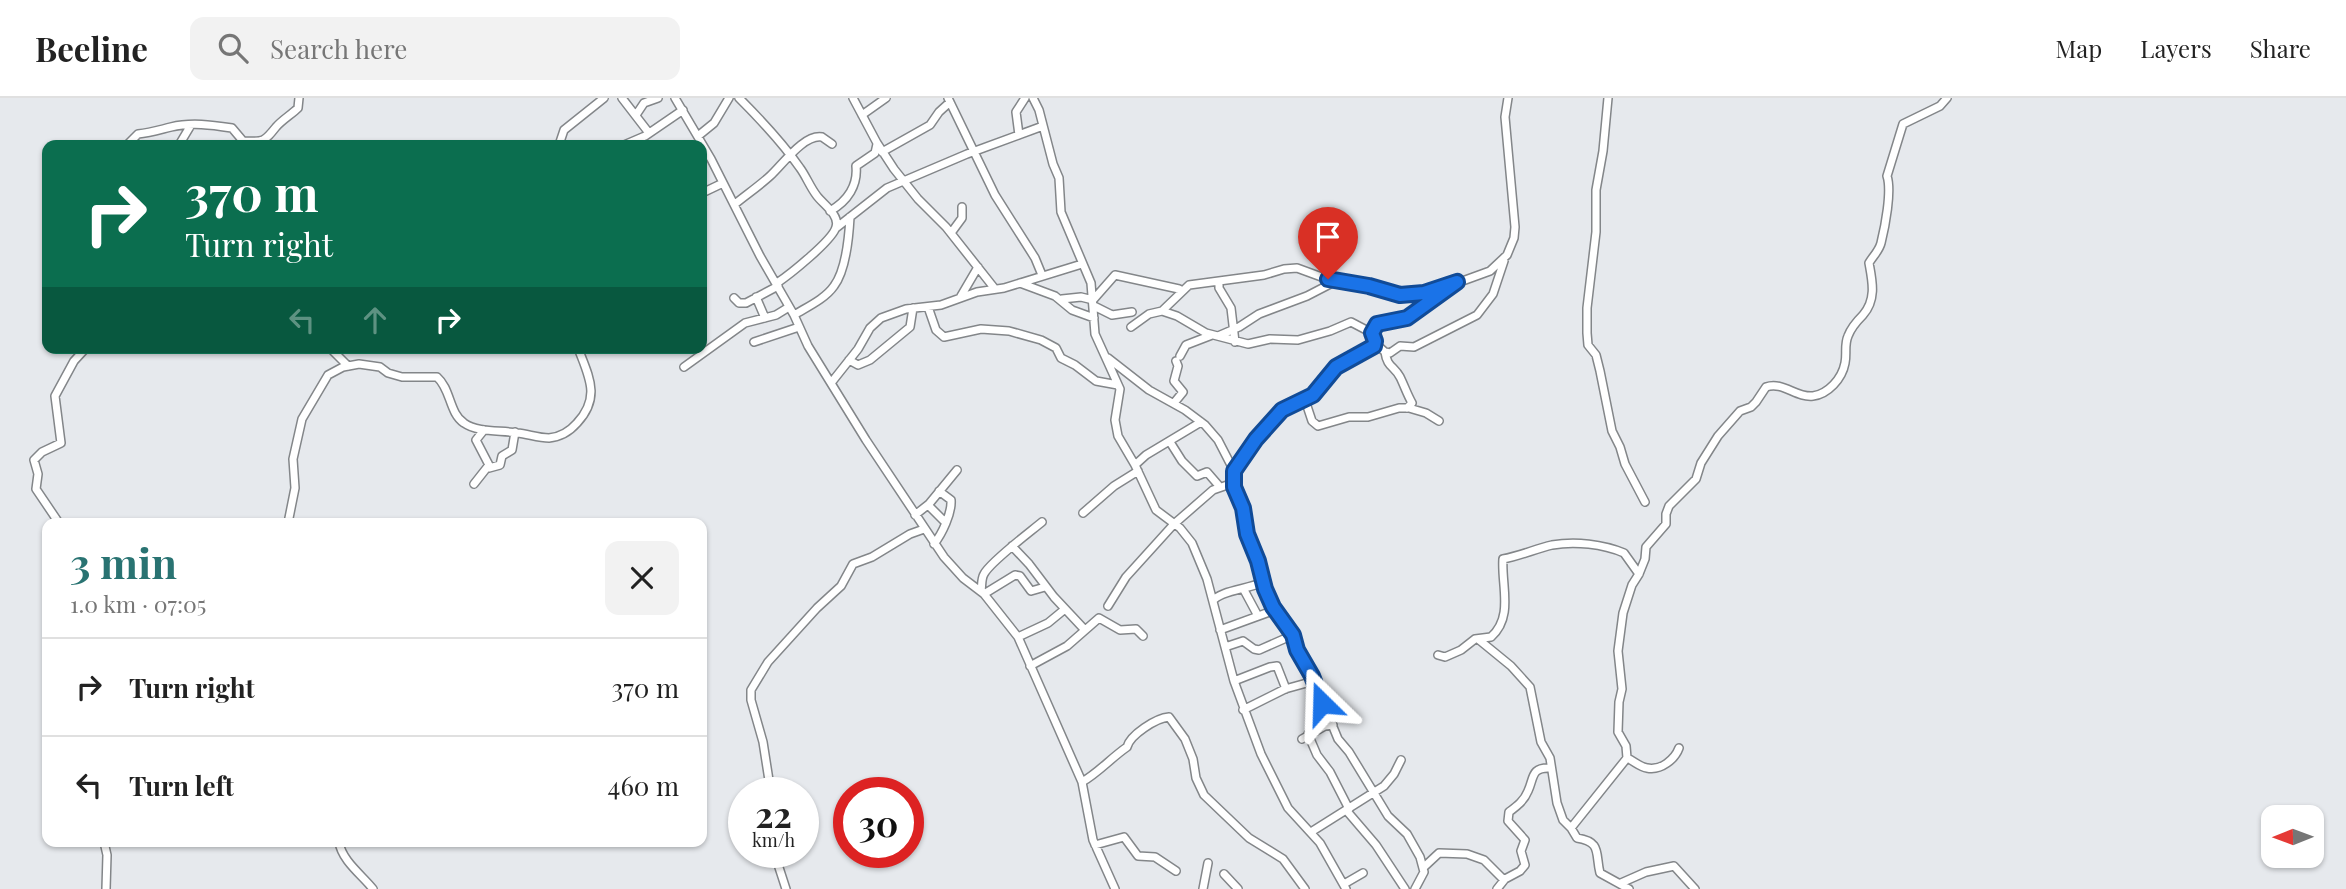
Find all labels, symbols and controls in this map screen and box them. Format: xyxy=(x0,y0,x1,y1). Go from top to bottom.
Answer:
search box xyxy=(190,17,680,80)
text: Beeline xyxy=(35,26,148,70)
icon: search xyxy=(214,29,252,67)
text: Search here xyxy=(270,31,407,66)
text: Map xyxy=(2056,32,2102,64)
text: Layers xyxy=(2140,32,2212,64)
text: Share xyxy=(2250,32,2311,64)
text: 370 m xyxy=(185,159,319,224)
icon: right xyxy=(70,168,161,259)
pin xyxy=(1298,207,1358,279)
icon: arrive xyxy=(1309,218,1347,256)
text: Turn right xyxy=(185,222,333,265)
icon: left xyxy=(283,301,321,339)
icon: ahead xyxy=(356,301,394,339)
icon: right xyxy=(429,301,467,339)
text: 3 min xyxy=(70,534,177,590)
button: close xyxy=(605,541,679,615)
text: 1.0 km · 07:05 xyxy=(70,588,206,619)
position arrow xyxy=(1285,666,1359,740)
icon: right xyxy=(70,668,108,706)
text: Turn right xyxy=(129,670,255,705)
text: 370 m xyxy=(612,670,679,705)
icon: left xyxy=(70,766,108,804)
text: Turn left xyxy=(129,768,234,803)
text: 460 m xyxy=(608,768,679,803)
speed limit sign: 30 xyxy=(833,777,924,868)
text: 22 xyxy=(755,790,792,837)
north arrow xyxy=(2261,805,2324,868)
map controls xyxy=(2261,805,2324,868)
text: km/h xyxy=(752,828,795,852)

